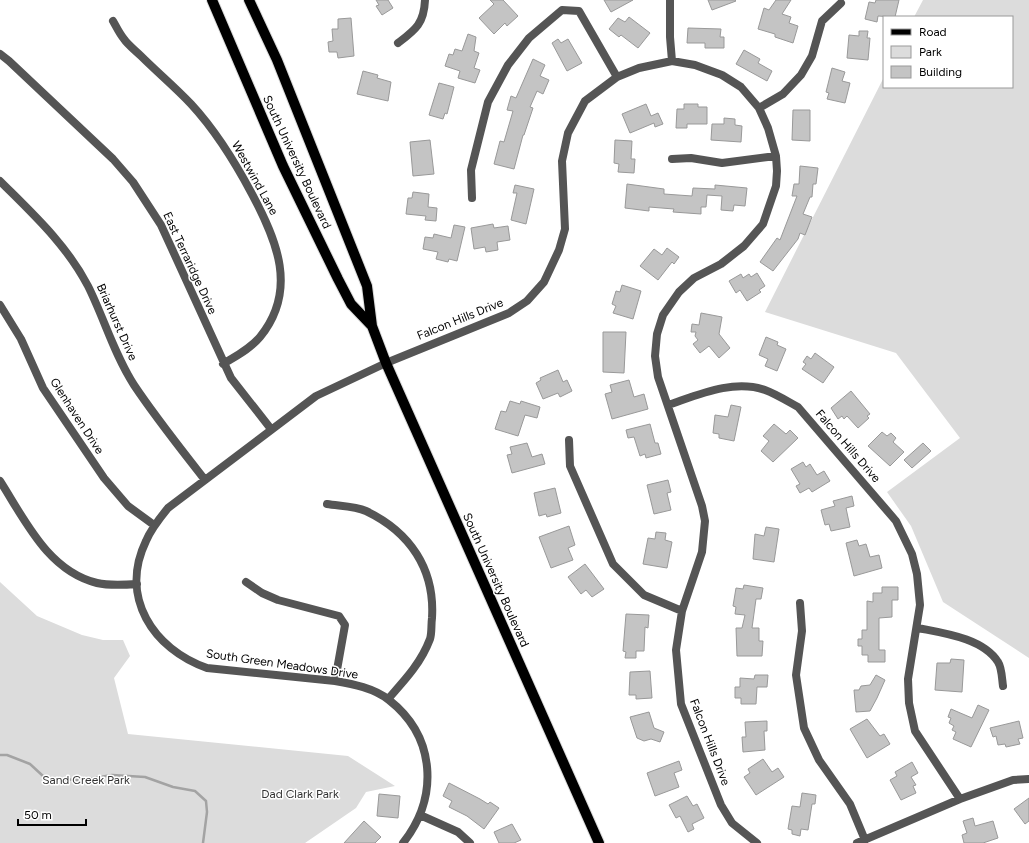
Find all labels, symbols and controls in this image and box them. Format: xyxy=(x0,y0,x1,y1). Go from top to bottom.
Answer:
legend xyxy=(883,16,1013,88)
text: Road xyxy=(919,25,947,39)
text: Park xyxy=(919,45,942,59)
text: Building xyxy=(919,65,962,79)
street label: South University Boulevard xyxy=(260,93,334,231)
street label: Westwind Lane xyxy=(229,139,281,218)
street label: East Terraridge Drive xyxy=(160,210,220,317)
street label: Briarhurst Drive xyxy=(94,281,140,363)
street label: Falcon Hills Drive xyxy=(415,295,506,343)
street label: Glenhaven Drive xyxy=(47,375,107,457)
street label: Falcon Hills Drive xyxy=(813,407,884,486)
street label: South University Boulevard xyxy=(460,511,532,649)
street label: South Green Meadows Drive xyxy=(205,646,359,682)
street label: Falcon Hills Drive xyxy=(687,697,733,788)
park label: Sand Creek Park xyxy=(42,773,130,787)
park label: Dad Clark Park xyxy=(261,787,339,801)
scale bar xyxy=(18,801,86,827)
text: 50 m xyxy=(24,808,52,822)

